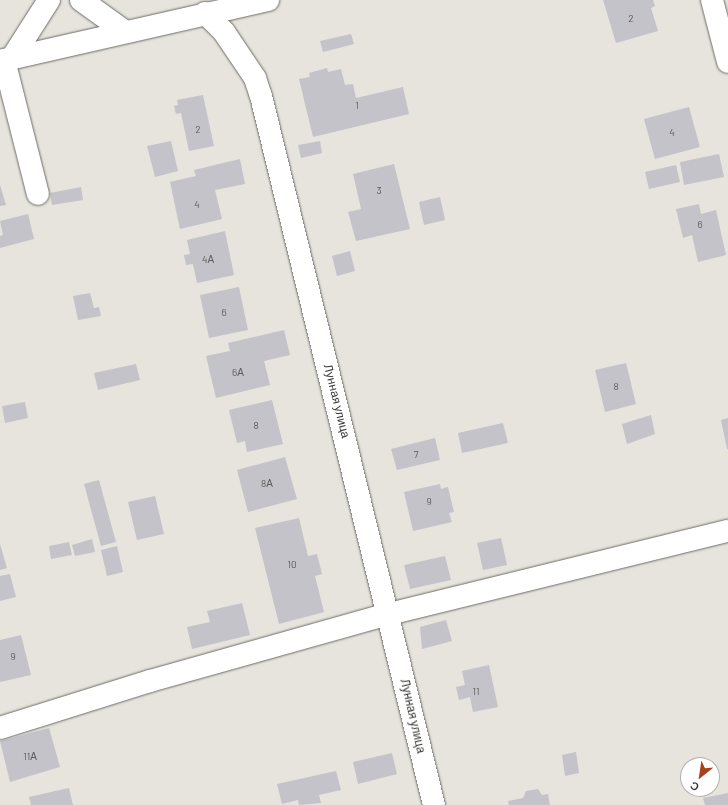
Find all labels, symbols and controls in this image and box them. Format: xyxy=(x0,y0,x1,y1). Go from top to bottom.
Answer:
house number: 2 xyxy=(628,13,634,25)
house number: 1 xyxy=(355,100,359,112)
house number: 2 xyxy=(195,124,201,136)
house number: 4 xyxy=(669,127,675,139)
house number: 3 xyxy=(376,185,382,197)
house number: 4 xyxy=(194,199,200,211)
house number: 6 xyxy=(697,219,703,231)
house number: 4А xyxy=(202,254,214,266)
house number: 6 xyxy=(221,307,227,319)
street label: Лунная улица xyxy=(321,362,353,440)
house number: 6А xyxy=(232,367,244,379)
house number: 8 xyxy=(613,381,619,393)
house number: 8 xyxy=(253,420,259,432)
house number: 7 xyxy=(414,449,418,461)
house number: 8А xyxy=(261,478,273,490)
house number: 9 xyxy=(426,496,432,508)
house number: 10 xyxy=(287,559,297,571)
house number: 9 xyxy=(10,651,16,663)
street label: Лунная улица xyxy=(397,677,429,755)
house number: 11 xyxy=(472,686,480,698)
house number: 11А xyxy=(23,751,37,763)
north arrow xyxy=(680,757,720,797)
text: С xyxy=(688,779,701,795)

